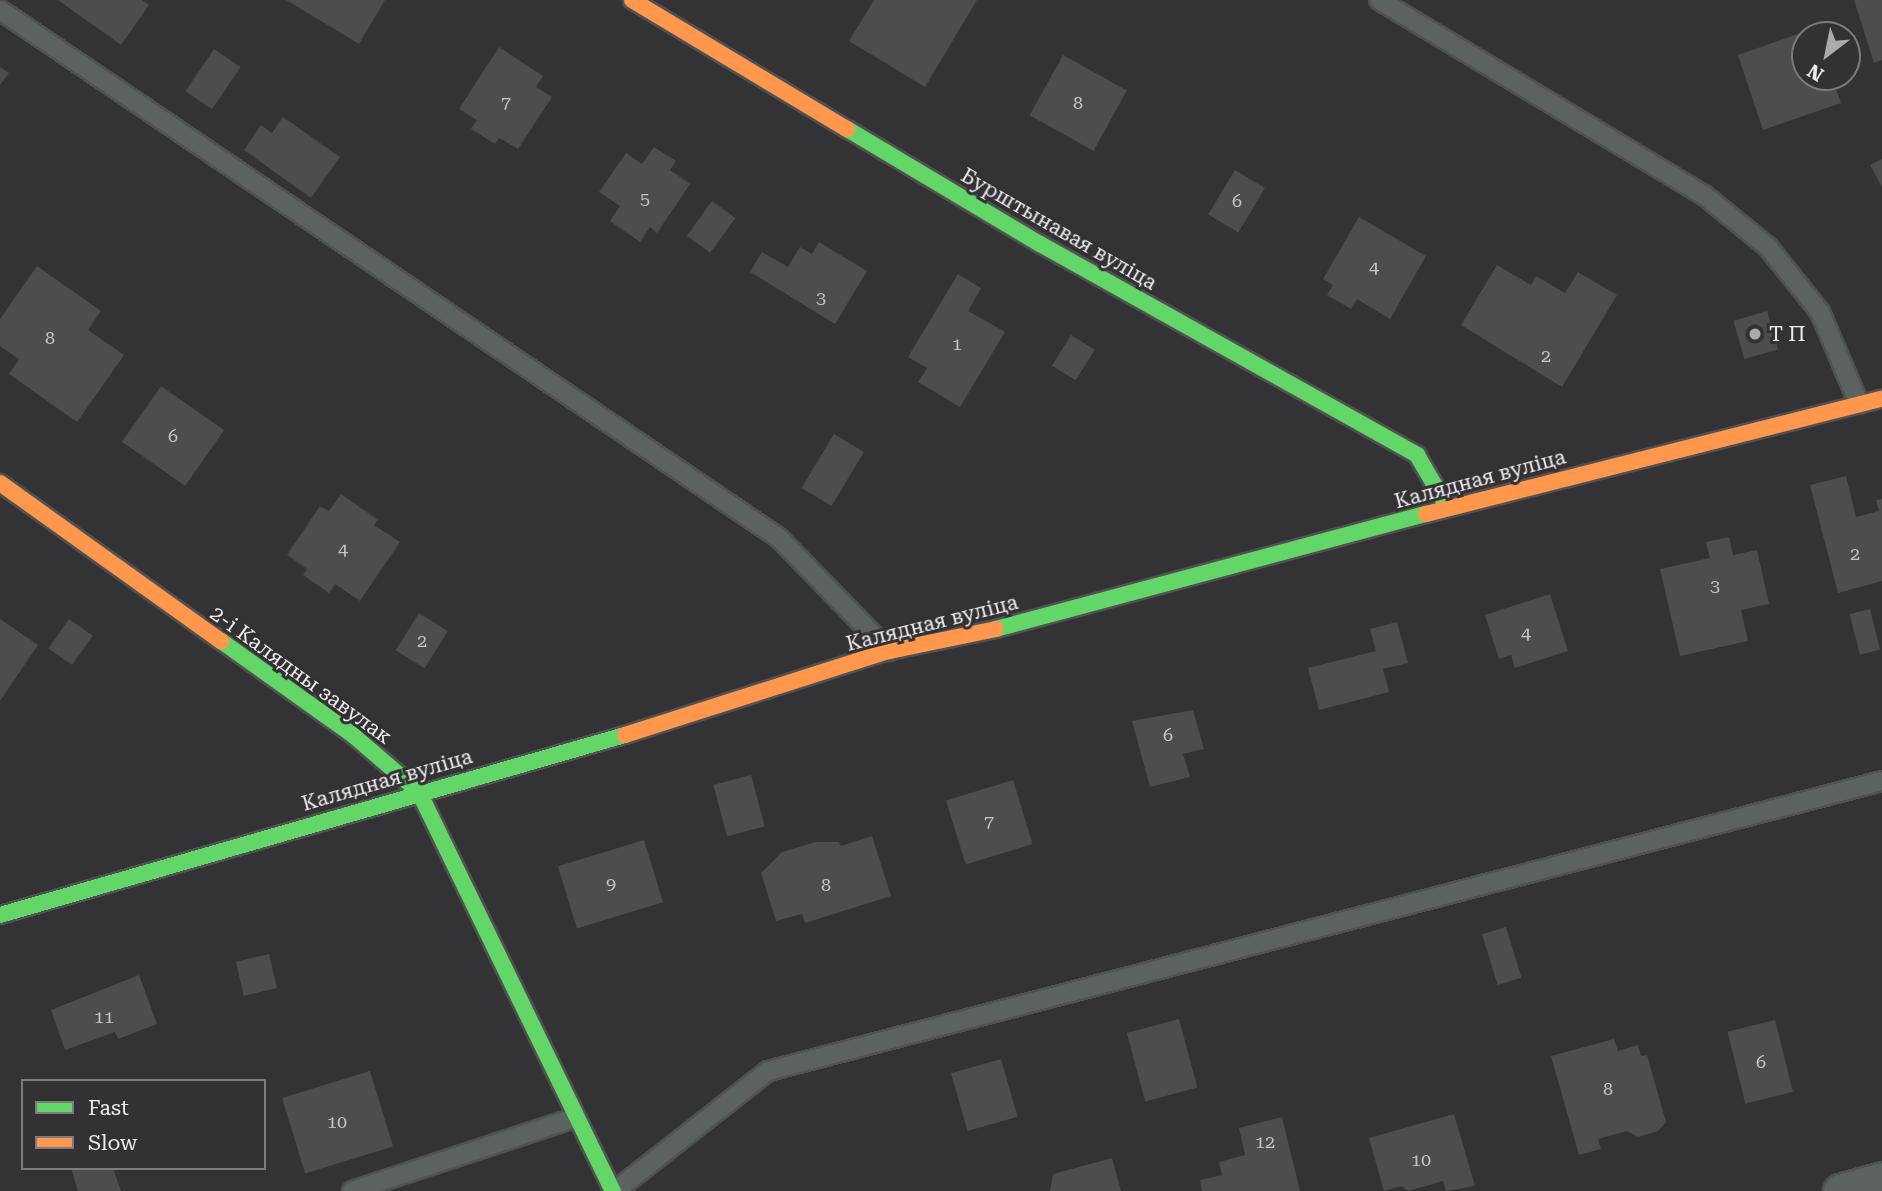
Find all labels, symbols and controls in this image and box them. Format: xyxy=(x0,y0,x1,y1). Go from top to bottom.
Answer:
north arrow xyxy=(1791,21,1861,91)
text: N xyxy=(1803,59,1828,86)
house number: 7 xyxy=(501,92,511,114)
house number: 8 xyxy=(1073,92,1083,114)
street label: Бурштынавая вуліца xyxy=(957,163,1161,295)
house number: 5 xyxy=(640,188,650,210)
house number: 6 xyxy=(1232,190,1242,212)
house number: 4 xyxy=(1369,256,1379,278)
house number: 3 xyxy=(816,287,826,309)
place label: Т П xyxy=(1769,321,1806,347)
marker: Т П xyxy=(1747,326,1763,342)
house number: 8 xyxy=(45,327,55,349)
house number: 1 xyxy=(952,333,962,355)
house number: 2 xyxy=(1541,345,1551,367)
house number: 6 xyxy=(168,425,178,447)
street label: Калядная вуліца xyxy=(1392,444,1568,514)
house number: 4 xyxy=(338,538,348,560)
house number: 2 xyxy=(1850,543,1860,565)
house number: 3 xyxy=(1710,575,1720,597)
street label: Калядная вуліца xyxy=(843,589,1021,657)
street label: 2-і Калядны завулак xyxy=(205,601,397,749)
house number: 4 xyxy=(1521,622,1531,644)
house number: 2 xyxy=(417,630,427,652)
house number: 6 xyxy=(1163,724,1173,746)
street label: Калядная вуліца xyxy=(299,744,475,816)
house number: 7 xyxy=(984,811,994,833)
house number: 9 xyxy=(606,873,616,895)
house number: 8 xyxy=(821,874,831,896)
house number: 11 xyxy=(94,1006,114,1028)
house number: 6 xyxy=(1756,1051,1766,1073)
house number: 8 xyxy=(1603,1078,1613,1100)
legend xyxy=(21,1079,266,1170)
text: Fast xyxy=(88,1096,129,1120)
house number: 10 xyxy=(327,1111,347,1133)
text: Slow xyxy=(88,1131,137,1155)
house number: 12 xyxy=(1255,1131,1275,1153)
house number: 10 xyxy=(1411,1149,1431,1171)

